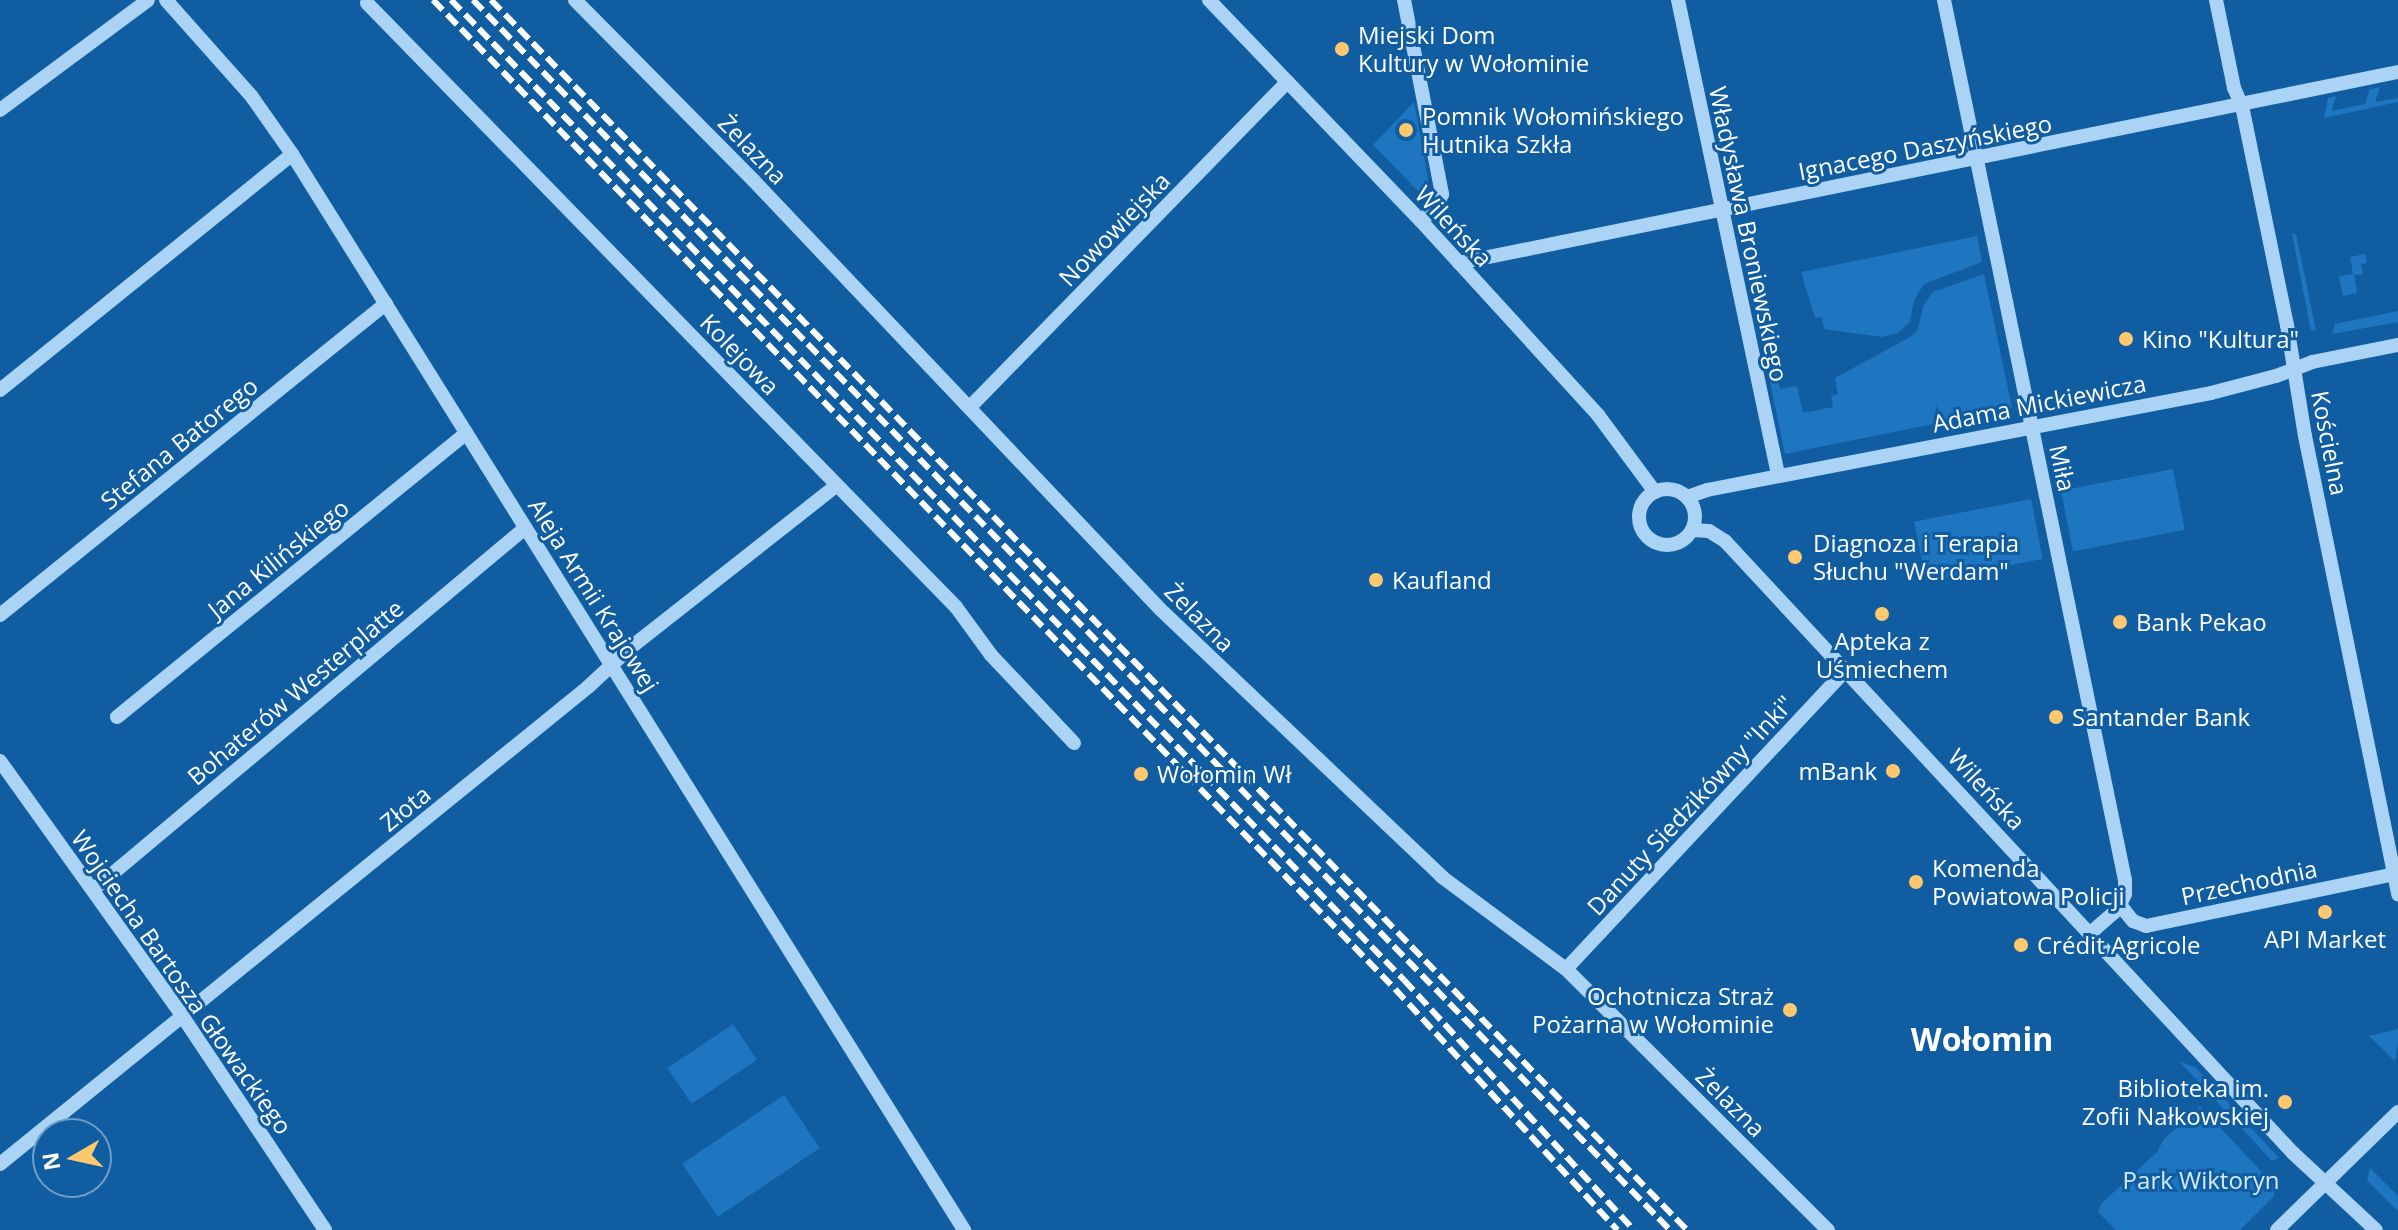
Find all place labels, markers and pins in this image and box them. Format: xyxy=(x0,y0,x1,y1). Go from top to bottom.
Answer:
place label: Miejski Dom Kultury w Wołominie xyxy=(1358,21,1589,77)
marker: Miejski Dom Kultury w Wołominie xyxy=(1333,40,1351,58)
place label: Pomnik Wołomińskiego Hutnika Szkła xyxy=(1422,102,1684,158)
marker: Pomnik Wołomińskiego Hutnika Szkła xyxy=(1397,121,1415,139)
place label: Kino "Kultura" xyxy=(2142,325,2299,353)
marker: Kino "Kultura" xyxy=(2117,330,2135,348)
place label: Diagnoza i Terapia Słuchu "Werdam" xyxy=(1813,529,2019,585)
marker: Diagnoza i Terapia Słuchu "Werdam" xyxy=(1784,546,1806,568)
place label: Kaufland xyxy=(1392,566,1492,594)
marker: Kaufland xyxy=(1367,571,1385,589)
marker: Apteka z Uśmiechem xyxy=(1873,605,1891,623)
place label: Bank Pekao xyxy=(2136,608,2267,636)
marker: Bank Pekao xyxy=(2111,613,2129,631)
place label: Apteka z Uśmiechem xyxy=(1816,627,1948,683)
place label: Santander Bank xyxy=(2072,703,2250,731)
marker: Santander Bank xyxy=(2047,708,2065,726)
place label: mBank xyxy=(1799,757,1877,785)
place label: Wołomin Wł xyxy=(1157,760,1292,788)
marker: mBank xyxy=(1884,762,1902,780)
marker: Wołomin Wł xyxy=(1132,765,1150,783)
place label: Komenda Powiatowa Policji xyxy=(1932,854,2125,910)
marker: Komenda Powiatowa Policji xyxy=(1907,873,1925,891)
marker: API Market xyxy=(2316,903,2334,921)
place label: API Market xyxy=(2264,925,2386,953)
place label: Crédit Agricole xyxy=(2037,931,2200,959)
marker: Crédit Agricole xyxy=(2012,936,2030,954)
place label: Ochotnicza Straż Pożarna w Wołominie xyxy=(1532,982,1774,1038)
marker: Ochotnicza Straż Pożarna w Wołominie xyxy=(1781,1001,1799,1019)
place label: Biblioteka im. Zofii Nałkowskiej xyxy=(2082,1074,2269,1130)
marker: Biblioteka im. Zofii Nałkowskiej xyxy=(2276,1093,2294,1111)

